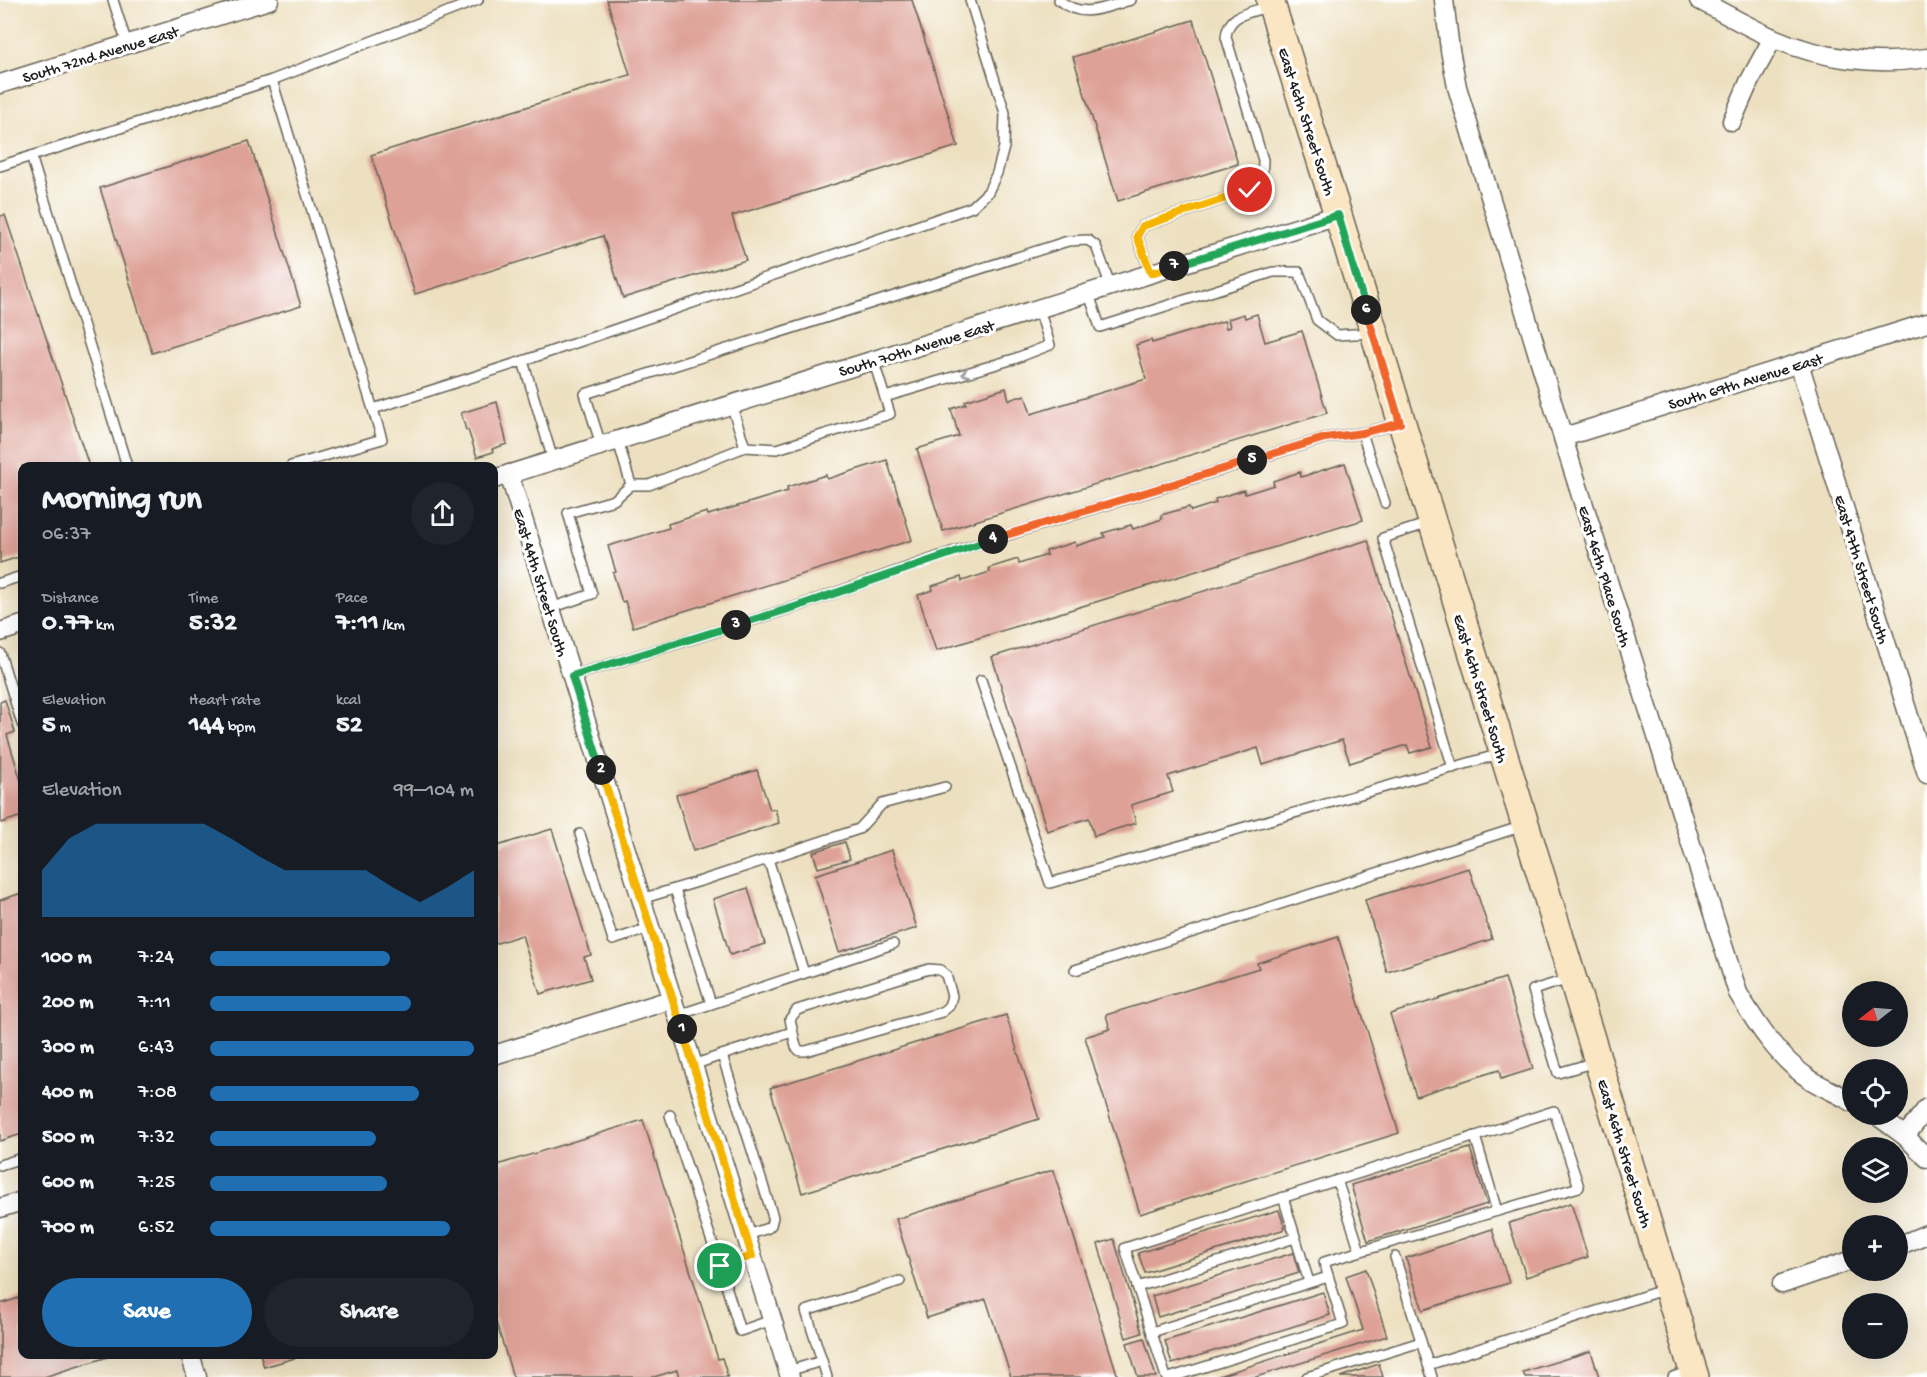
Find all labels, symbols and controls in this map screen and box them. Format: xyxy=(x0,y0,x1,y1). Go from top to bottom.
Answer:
street label: South 72nd Avenue East xyxy=(21,23,183,89)
street label: East 46th Street South xyxy=(1272,46,1338,199)
pin xyxy=(1224,164,1275,215)
icon: check xyxy=(1233,173,1266,206)
pin: 7 xyxy=(1159,251,1189,281)
text: 7 xyxy=(1170,256,1178,275)
pin: 6 xyxy=(1351,295,1381,325)
text: 6 xyxy=(1362,300,1370,319)
street label: South 70th Avenue East xyxy=(837,317,998,383)
street label: South 69th Avenue East xyxy=(1667,350,1827,416)
one-way arrow xyxy=(962,366,972,378)
pin: 5 xyxy=(1237,445,1267,475)
text: 5 xyxy=(1248,450,1256,469)
text: Morning run xyxy=(42,482,202,520)
button: share xyxy=(411,482,474,545)
street label: East 47th Street South xyxy=(1828,493,1891,647)
street label: East 46th Place South xyxy=(1572,504,1633,650)
street label: East 44th Street South xyxy=(507,507,570,660)
text: 06:37 xyxy=(42,524,91,547)
pin: 4 xyxy=(978,524,1008,554)
text: 4 xyxy=(989,529,997,548)
text: Distance xyxy=(42,590,99,609)
text: Time xyxy=(189,590,218,609)
text: Pace xyxy=(336,590,367,609)
text: 0.77 xyxy=(42,609,92,640)
text: 5:32 xyxy=(189,609,237,640)
text: 7:11 xyxy=(336,609,379,640)
pin: 3 xyxy=(721,610,751,640)
street label: East 46th Street South xyxy=(1447,612,1510,766)
text: 3 xyxy=(732,615,740,634)
text: km xyxy=(92,617,114,636)
text: /km xyxy=(379,617,405,636)
text: Elevation xyxy=(42,692,106,711)
text: Heart rate xyxy=(189,692,261,711)
text: kcal xyxy=(336,692,361,711)
text: 5 xyxy=(42,711,56,742)
text: 144 xyxy=(189,711,224,742)
text: 52 xyxy=(336,711,362,742)
text: m xyxy=(56,719,71,738)
text: bpm xyxy=(224,719,256,738)
pin: 2 xyxy=(586,755,616,785)
text: 2 xyxy=(597,760,605,779)
text: Elevation xyxy=(42,780,122,803)
text: 99–104 m xyxy=(394,780,474,803)
text: 100 m xyxy=(42,947,92,970)
text: 7:24 xyxy=(138,947,174,970)
north arrow xyxy=(1842,981,1908,1047)
map controls xyxy=(1842,981,1908,1359)
text: 200 m xyxy=(42,992,93,1015)
text: 7:11 xyxy=(138,992,171,1015)
pin: 1 xyxy=(667,1014,697,1044)
text: 1 xyxy=(679,1019,685,1038)
text: 300 m xyxy=(42,1037,94,1060)
text: 6:43 xyxy=(138,1037,174,1060)
button: locate xyxy=(1842,1059,1908,1125)
street label: East 46th Street South xyxy=(1591,1077,1654,1231)
text: 400 m xyxy=(42,1082,93,1105)
text: 7:08 xyxy=(138,1082,177,1105)
text: 500 m xyxy=(42,1127,94,1150)
text: 7:32 xyxy=(138,1127,175,1150)
button: layers xyxy=(1842,1137,1908,1203)
text: 600 m xyxy=(42,1172,94,1195)
text: 7:25 xyxy=(138,1172,175,1195)
button: + xyxy=(1842,1215,1908,1281)
text: 700 m xyxy=(42,1217,94,1240)
text: 6:52 xyxy=(138,1217,175,1240)
pin xyxy=(694,1240,745,1291)
icon: arrive xyxy=(703,1249,736,1282)
button: Save xyxy=(42,1278,252,1347)
button: Share xyxy=(264,1278,474,1347)
button: − xyxy=(1842,1293,1908,1359)

